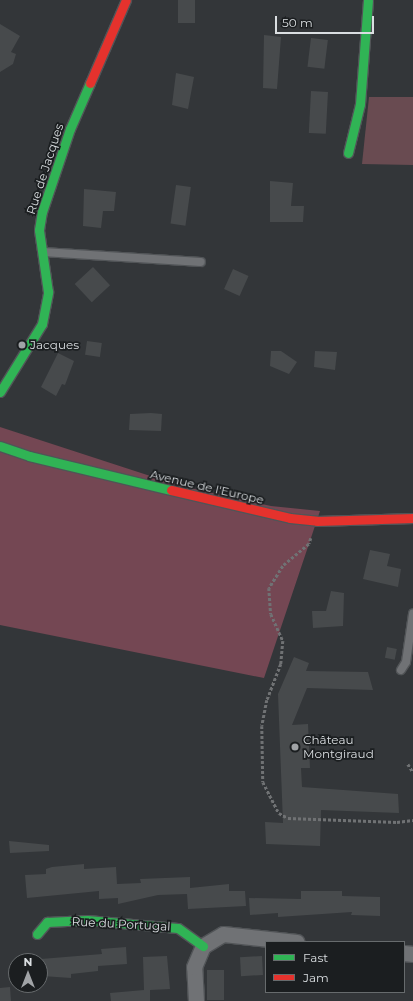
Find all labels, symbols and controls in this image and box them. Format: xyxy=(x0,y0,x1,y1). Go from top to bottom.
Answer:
scale bar xyxy=(277,8,376,34)
text: 50 m xyxy=(282,15,313,30)
street label: Rue de Jacques xyxy=(24,122,66,216)
place label: Jacques xyxy=(30,338,79,352)
marker: Jacques xyxy=(17,340,27,350)
street label: Avenue de l'Europe xyxy=(149,467,265,507)
place label: Château Montgiraud xyxy=(303,733,374,761)
marker: Château Montgiraud xyxy=(290,742,300,752)
street label: Rue du Portugal xyxy=(71,914,171,934)
legend xyxy=(265,941,405,993)
text: Fast xyxy=(303,950,328,965)
north arrow xyxy=(8,953,48,993)
text: N xyxy=(24,955,32,969)
text: Jam xyxy=(303,970,329,985)

